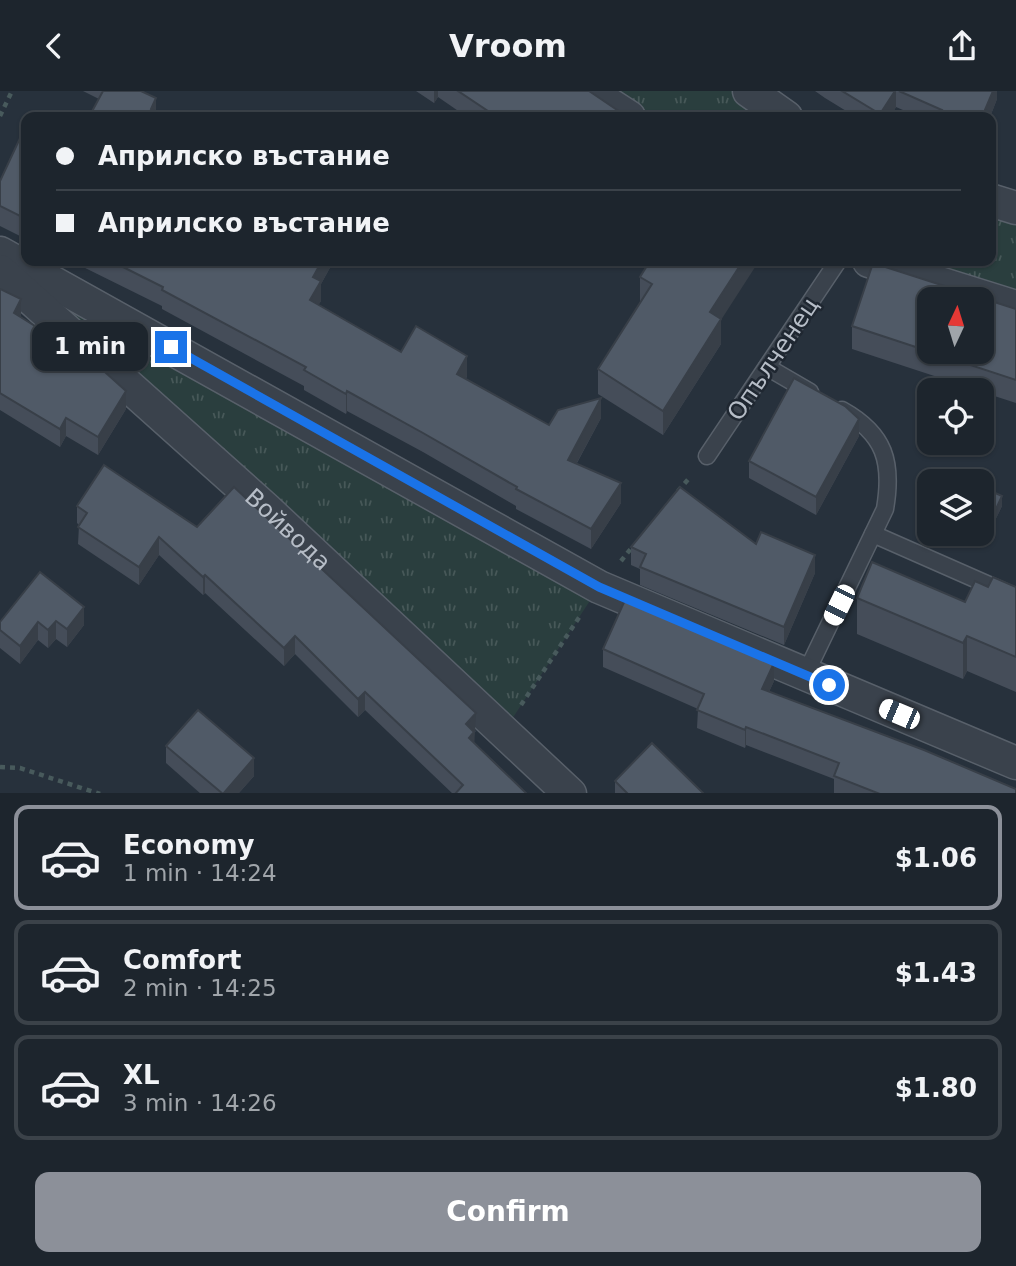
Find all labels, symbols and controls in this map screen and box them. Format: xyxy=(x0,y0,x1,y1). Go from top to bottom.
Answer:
icon: back xyxy=(35,27,73,65)
text: Vroom xyxy=(449,27,567,65)
icon: share xyxy=(943,27,981,65)
text: Априлско въстание xyxy=(98,141,390,171)
text: Априлско въстание xyxy=(98,208,390,238)
north arrow xyxy=(917,287,994,364)
map controls xyxy=(917,287,994,546)
street label: Опълченец xyxy=(722,292,824,426)
callout: 1 min xyxy=(31,323,146,371)
route end xyxy=(155,331,187,363)
text: 1 min xyxy=(54,333,126,359)
button: locate xyxy=(917,378,994,455)
button: layers xyxy=(917,469,994,546)
street label: Войвода xyxy=(239,483,337,576)
car xyxy=(821,582,858,628)
route start xyxy=(813,669,845,701)
car xyxy=(876,696,923,732)
icon: car xyxy=(39,826,102,889)
text: Economy xyxy=(123,830,254,860)
text: $1.06 xyxy=(895,843,977,873)
text: 1 min · 14:24 xyxy=(123,860,277,886)
icon: car xyxy=(39,941,102,1004)
text: Comfort xyxy=(123,945,241,975)
text: $1.43 xyxy=(895,958,977,988)
text: 2 min · 14:25 xyxy=(123,975,277,1001)
icon: car xyxy=(39,1056,102,1119)
text: XL xyxy=(123,1060,160,1090)
text: $1.80 xyxy=(895,1073,977,1103)
text: 3 min · 14:26 xyxy=(123,1090,277,1116)
button: Confirm xyxy=(35,1172,981,1252)

